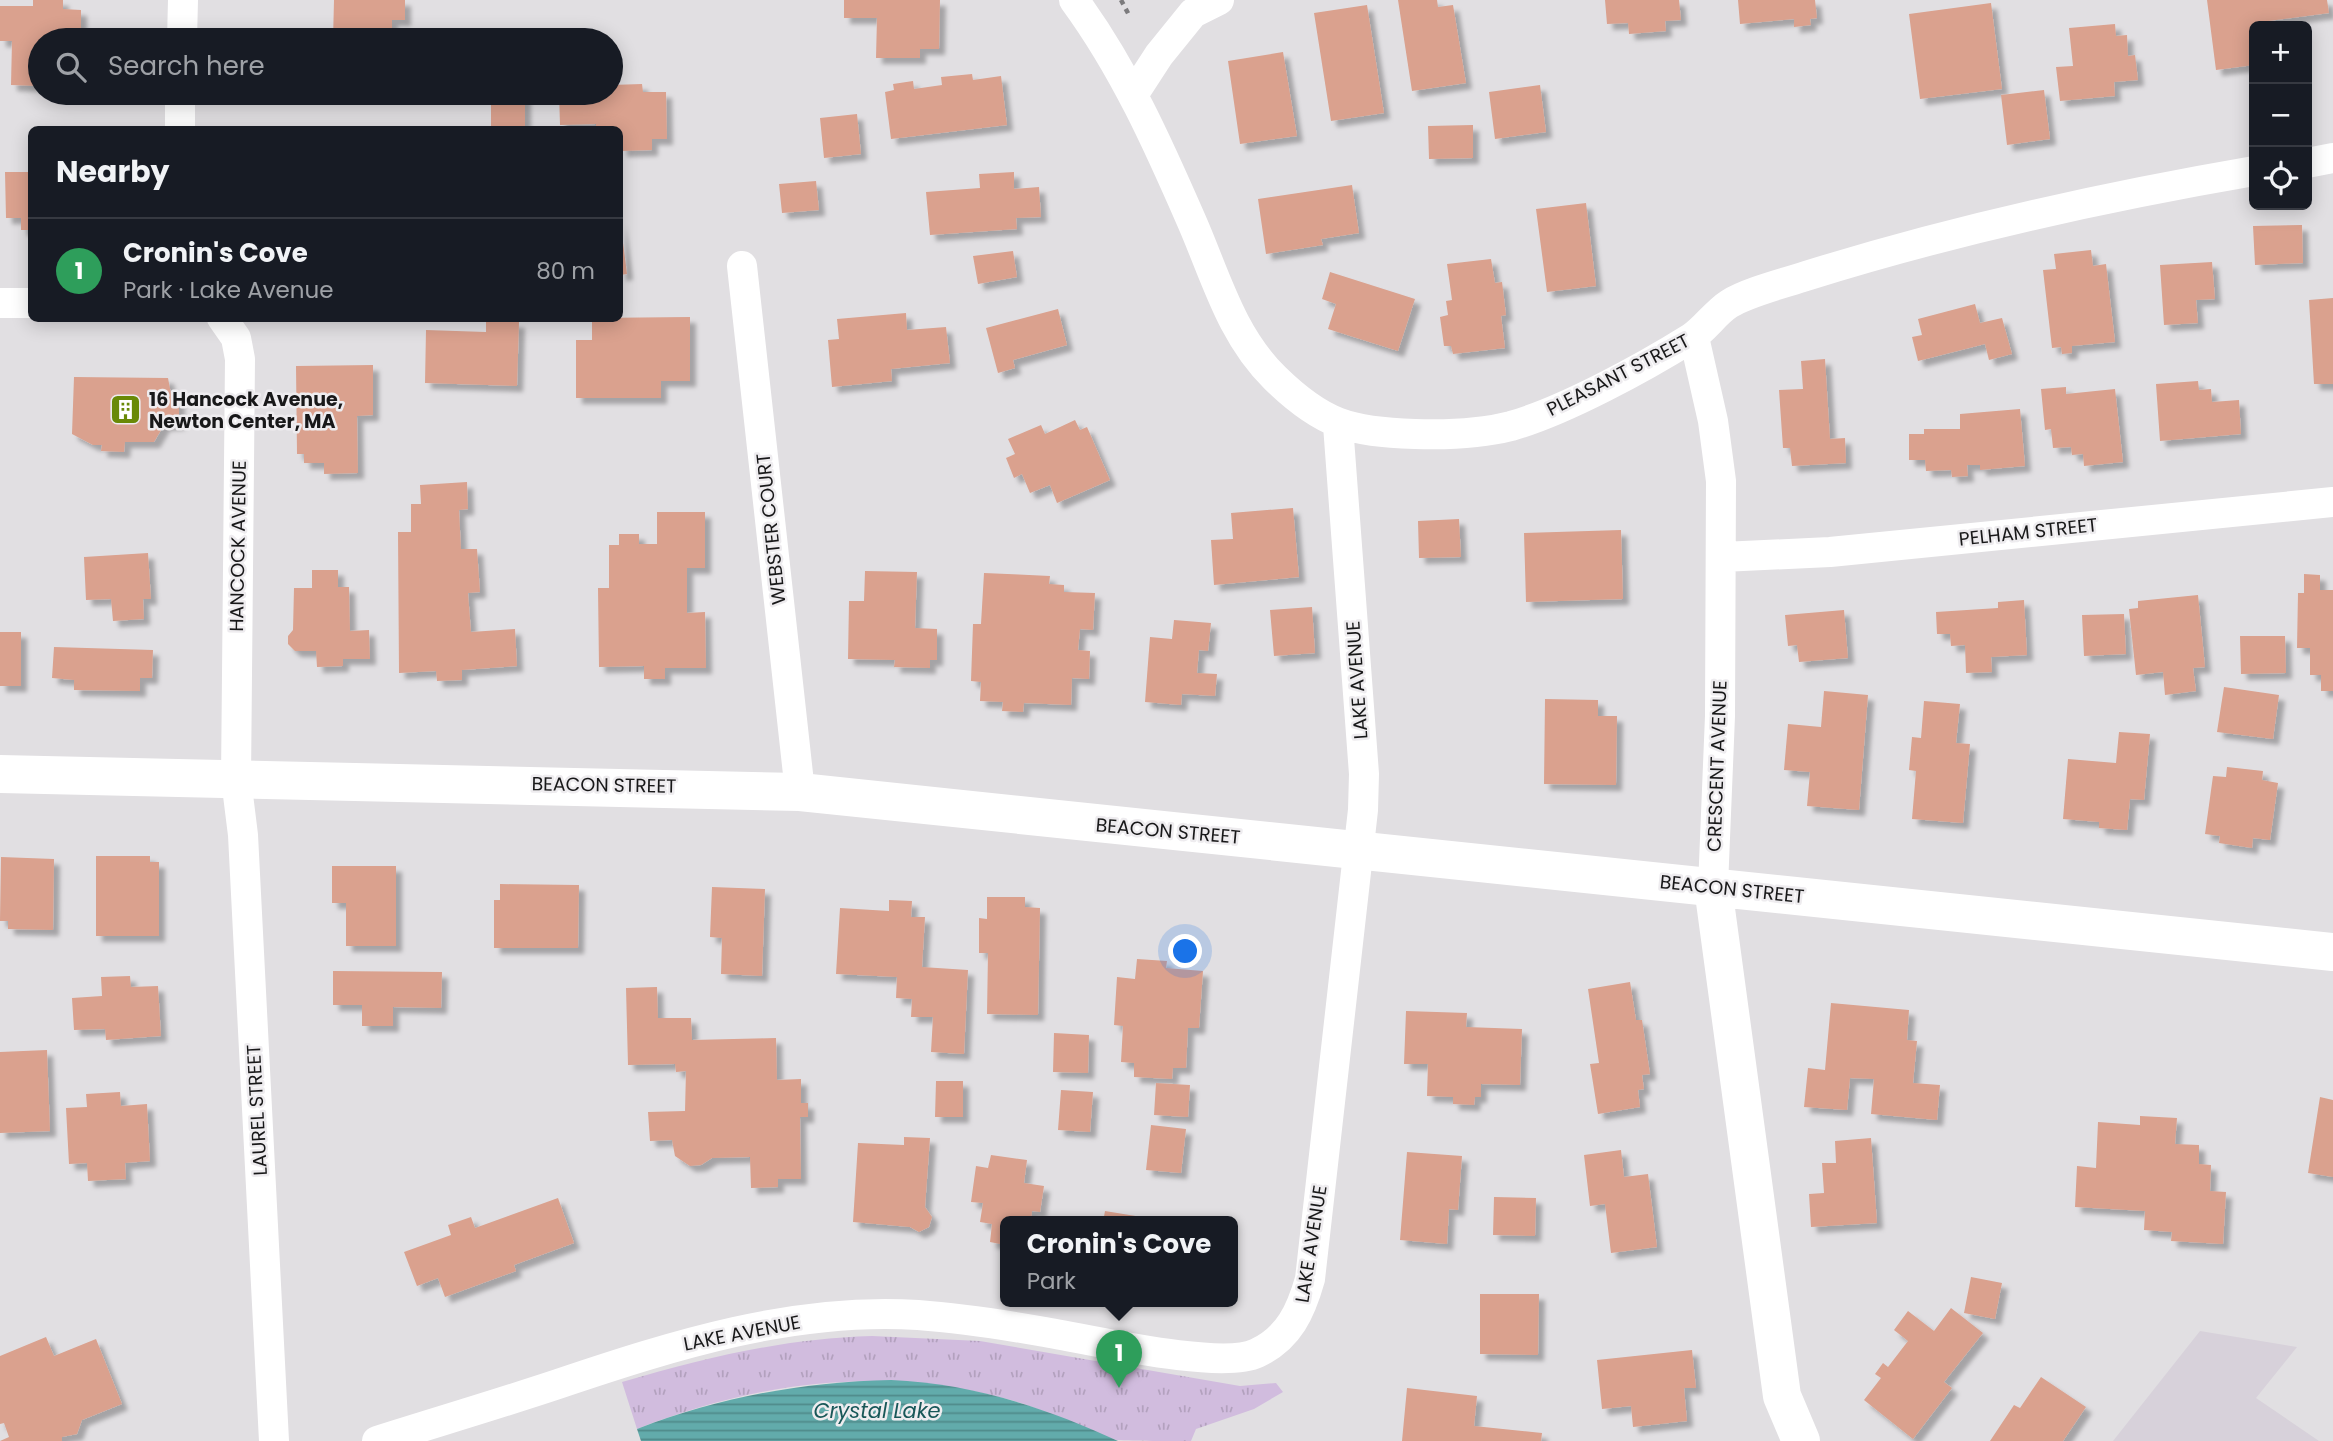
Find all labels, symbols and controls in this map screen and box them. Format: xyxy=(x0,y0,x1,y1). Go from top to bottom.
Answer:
map controls xyxy=(2249,21,2312,210)
button: + xyxy=(2249,21,2312,84)
search box xyxy=(28,28,623,105)
icon: search xyxy=(52,48,90,86)
text: Search here xyxy=(108,48,265,84)
button: − xyxy=(2249,84,2312,147)
button: locate xyxy=(2249,147,2312,210)
text: Nearby xyxy=(56,150,170,193)
text: Cronin's Cove xyxy=(123,235,308,271)
text: 1 xyxy=(75,255,83,287)
text: 80 m xyxy=(536,255,595,287)
text: Park · Lake Avenue xyxy=(123,274,334,306)
street label: PLEASANT STREET xyxy=(1542,327,1694,423)
place label: 16 Hancock Avenue, Newton Center, MA xyxy=(149,386,343,435)
building icon: 16 Hancock Avenue, Newton Center, MA xyxy=(109,393,143,427)
street label: WEBSTER COURT xyxy=(750,452,792,606)
street label: HANCOCK AVENUE xyxy=(223,460,253,632)
street label: PELHAM STREET xyxy=(1957,511,2099,553)
street label: LAKE AVENUE xyxy=(1339,620,1375,740)
street label: CRESCENT AVENUE xyxy=(1701,680,1733,852)
street label: BEACON STREET xyxy=(531,770,677,800)
street label: BEACON STREET xyxy=(1095,811,1241,851)
street label: BEACON STREET xyxy=(1658,868,1806,910)
your location xyxy=(1168,934,1202,968)
street label: LAUREL STREET xyxy=(240,1044,274,1176)
street label: LAKE AVENUE xyxy=(1288,1183,1334,1305)
popup xyxy=(1000,1216,1238,1307)
text: Cronin's Cove xyxy=(1027,1226,1211,1262)
text: Park xyxy=(1027,1265,1076,1297)
street label: LAKE AVENUE xyxy=(681,1308,803,1358)
pin: 1 xyxy=(1096,1330,1142,1388)
water label: Crystal Lake xyxy=(813,1396,941,1425)

